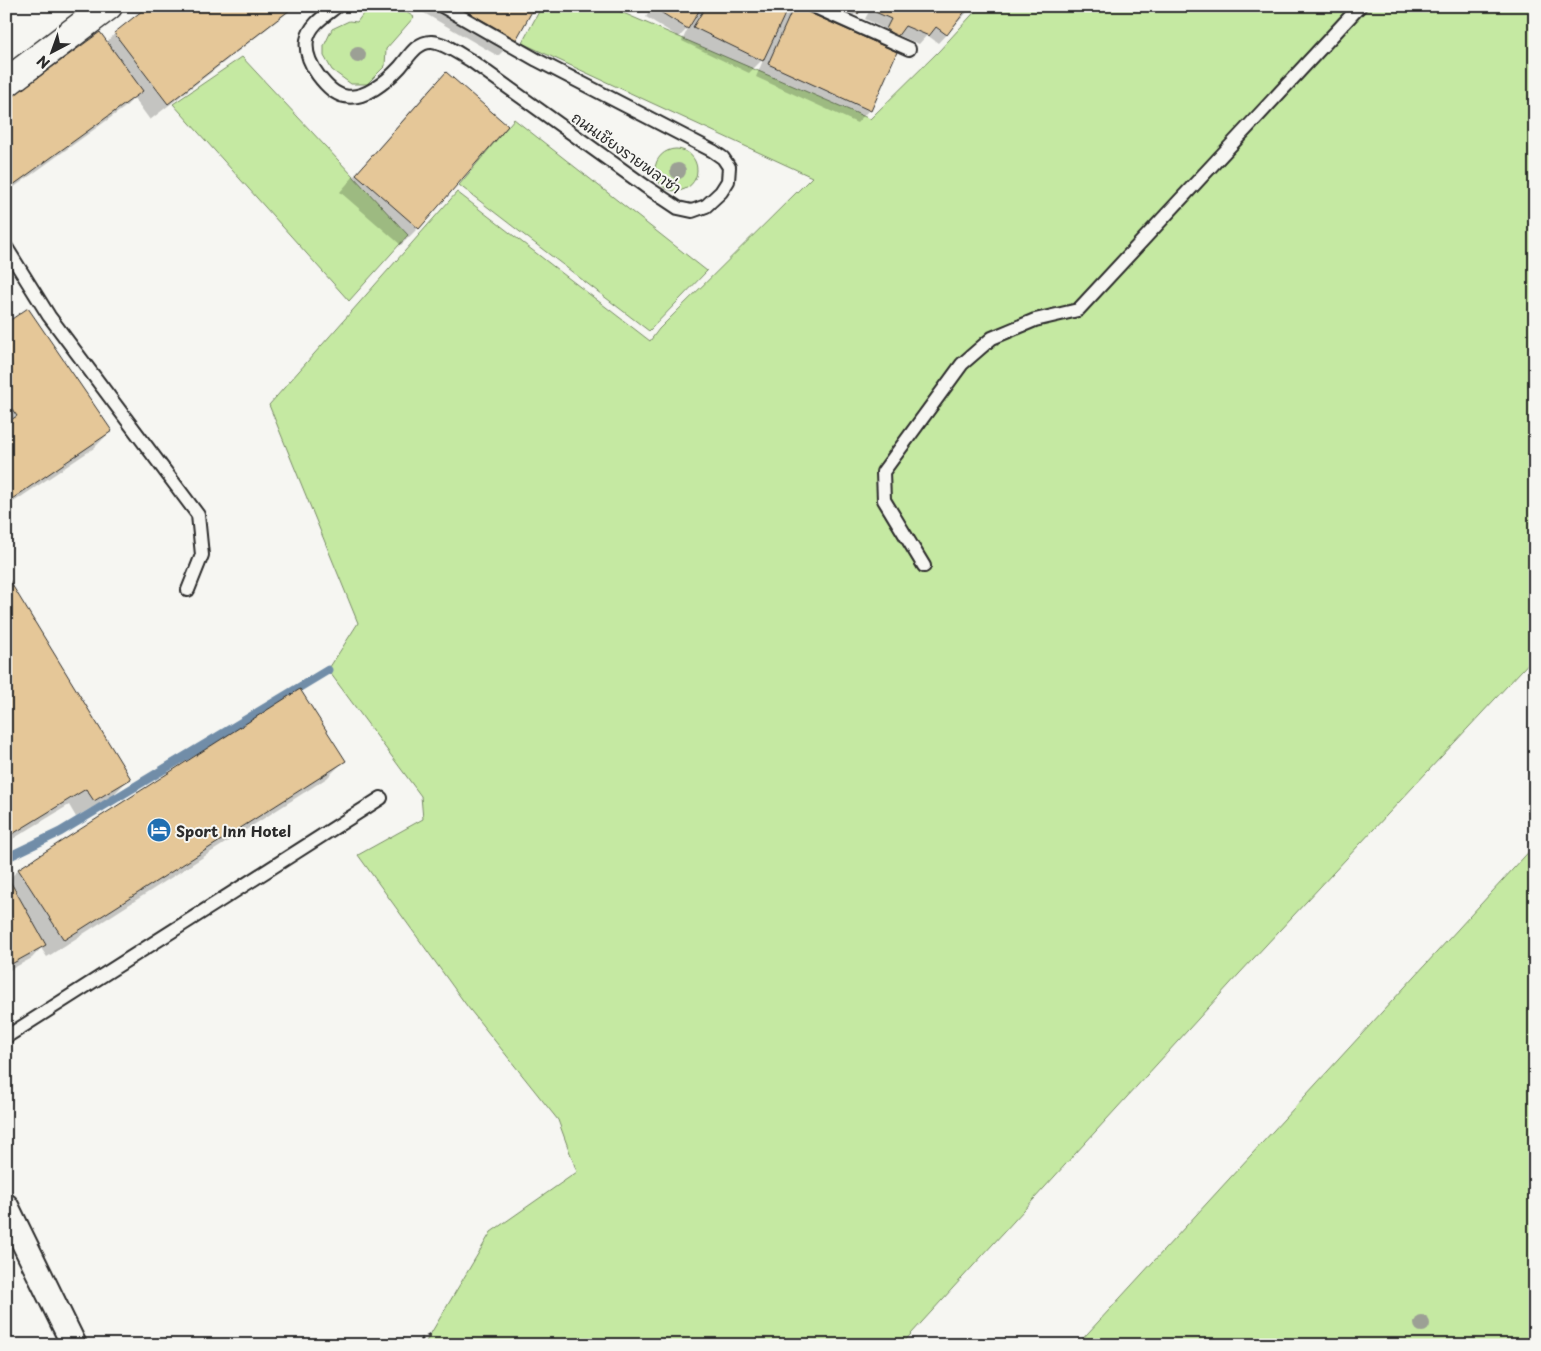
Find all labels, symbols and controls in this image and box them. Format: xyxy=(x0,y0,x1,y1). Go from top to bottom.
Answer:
north arrow xyxy=(28,28,78,78)
text: N xyxy=(32,51,54,74)
street label: ถนนเชียงรายพลาซ่า xyxy=(567,105,687,199)
hotel icon: Sport Inn Hotel xyxy=(146,817,172,843)
place label: Sport Inn Hotel xyxy=(176,819,291,842)

